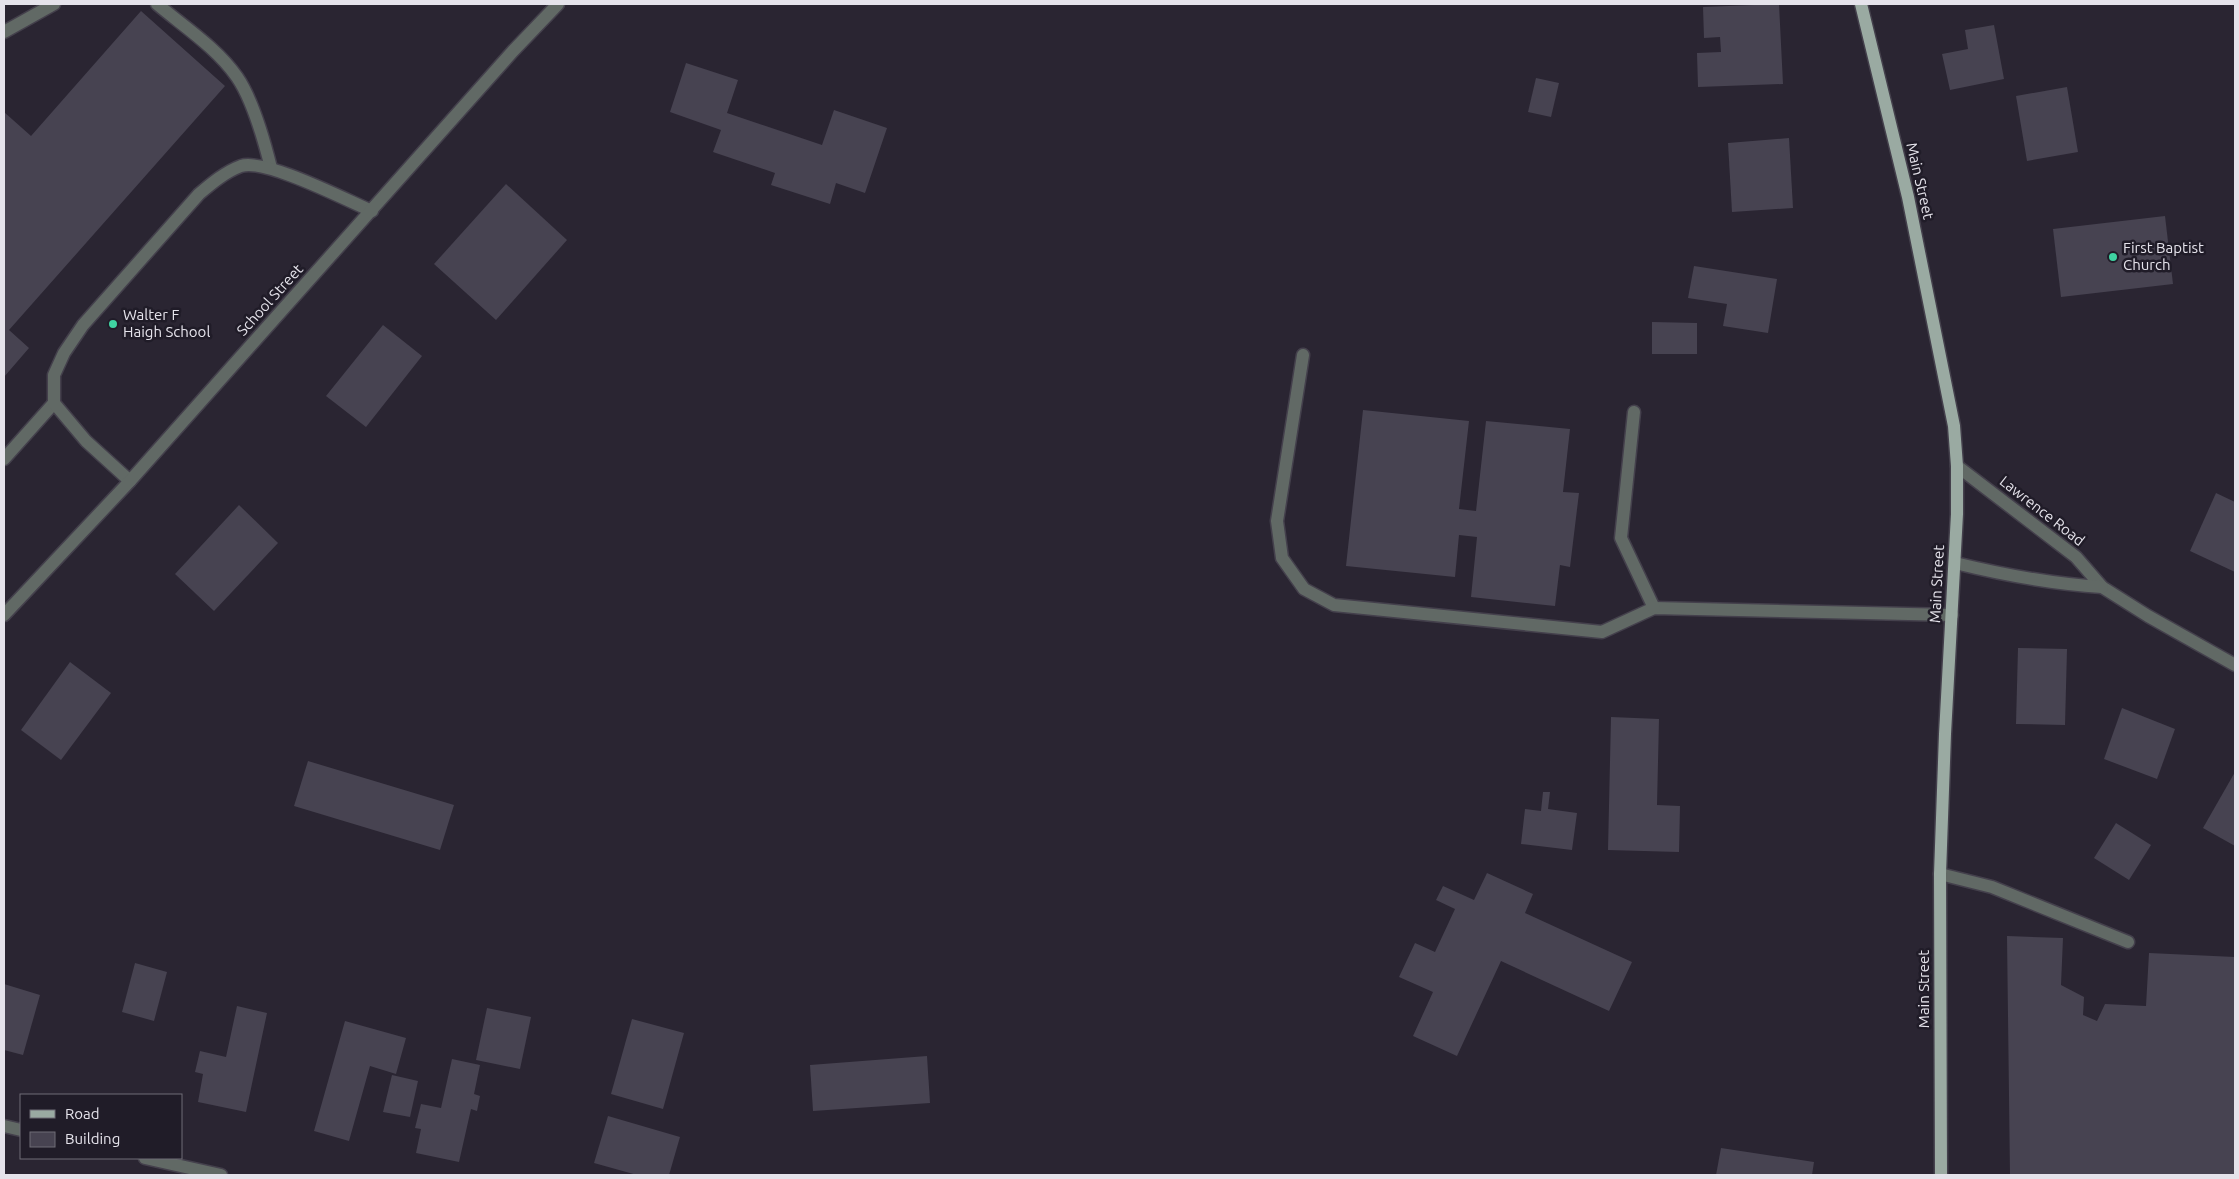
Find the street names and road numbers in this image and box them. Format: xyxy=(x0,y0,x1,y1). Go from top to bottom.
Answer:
street label: Main Street xyxy=(1903,141,1938,221)
street label: School Street xyxy=(233,260,306,339)
street label: Lawrence Road xyxy=(1997,472,2088,549)
street label: Main Street xyxy=(1926,544,1947,624)
street label: Main Street xyxy=(1915,950,1932,1028)

